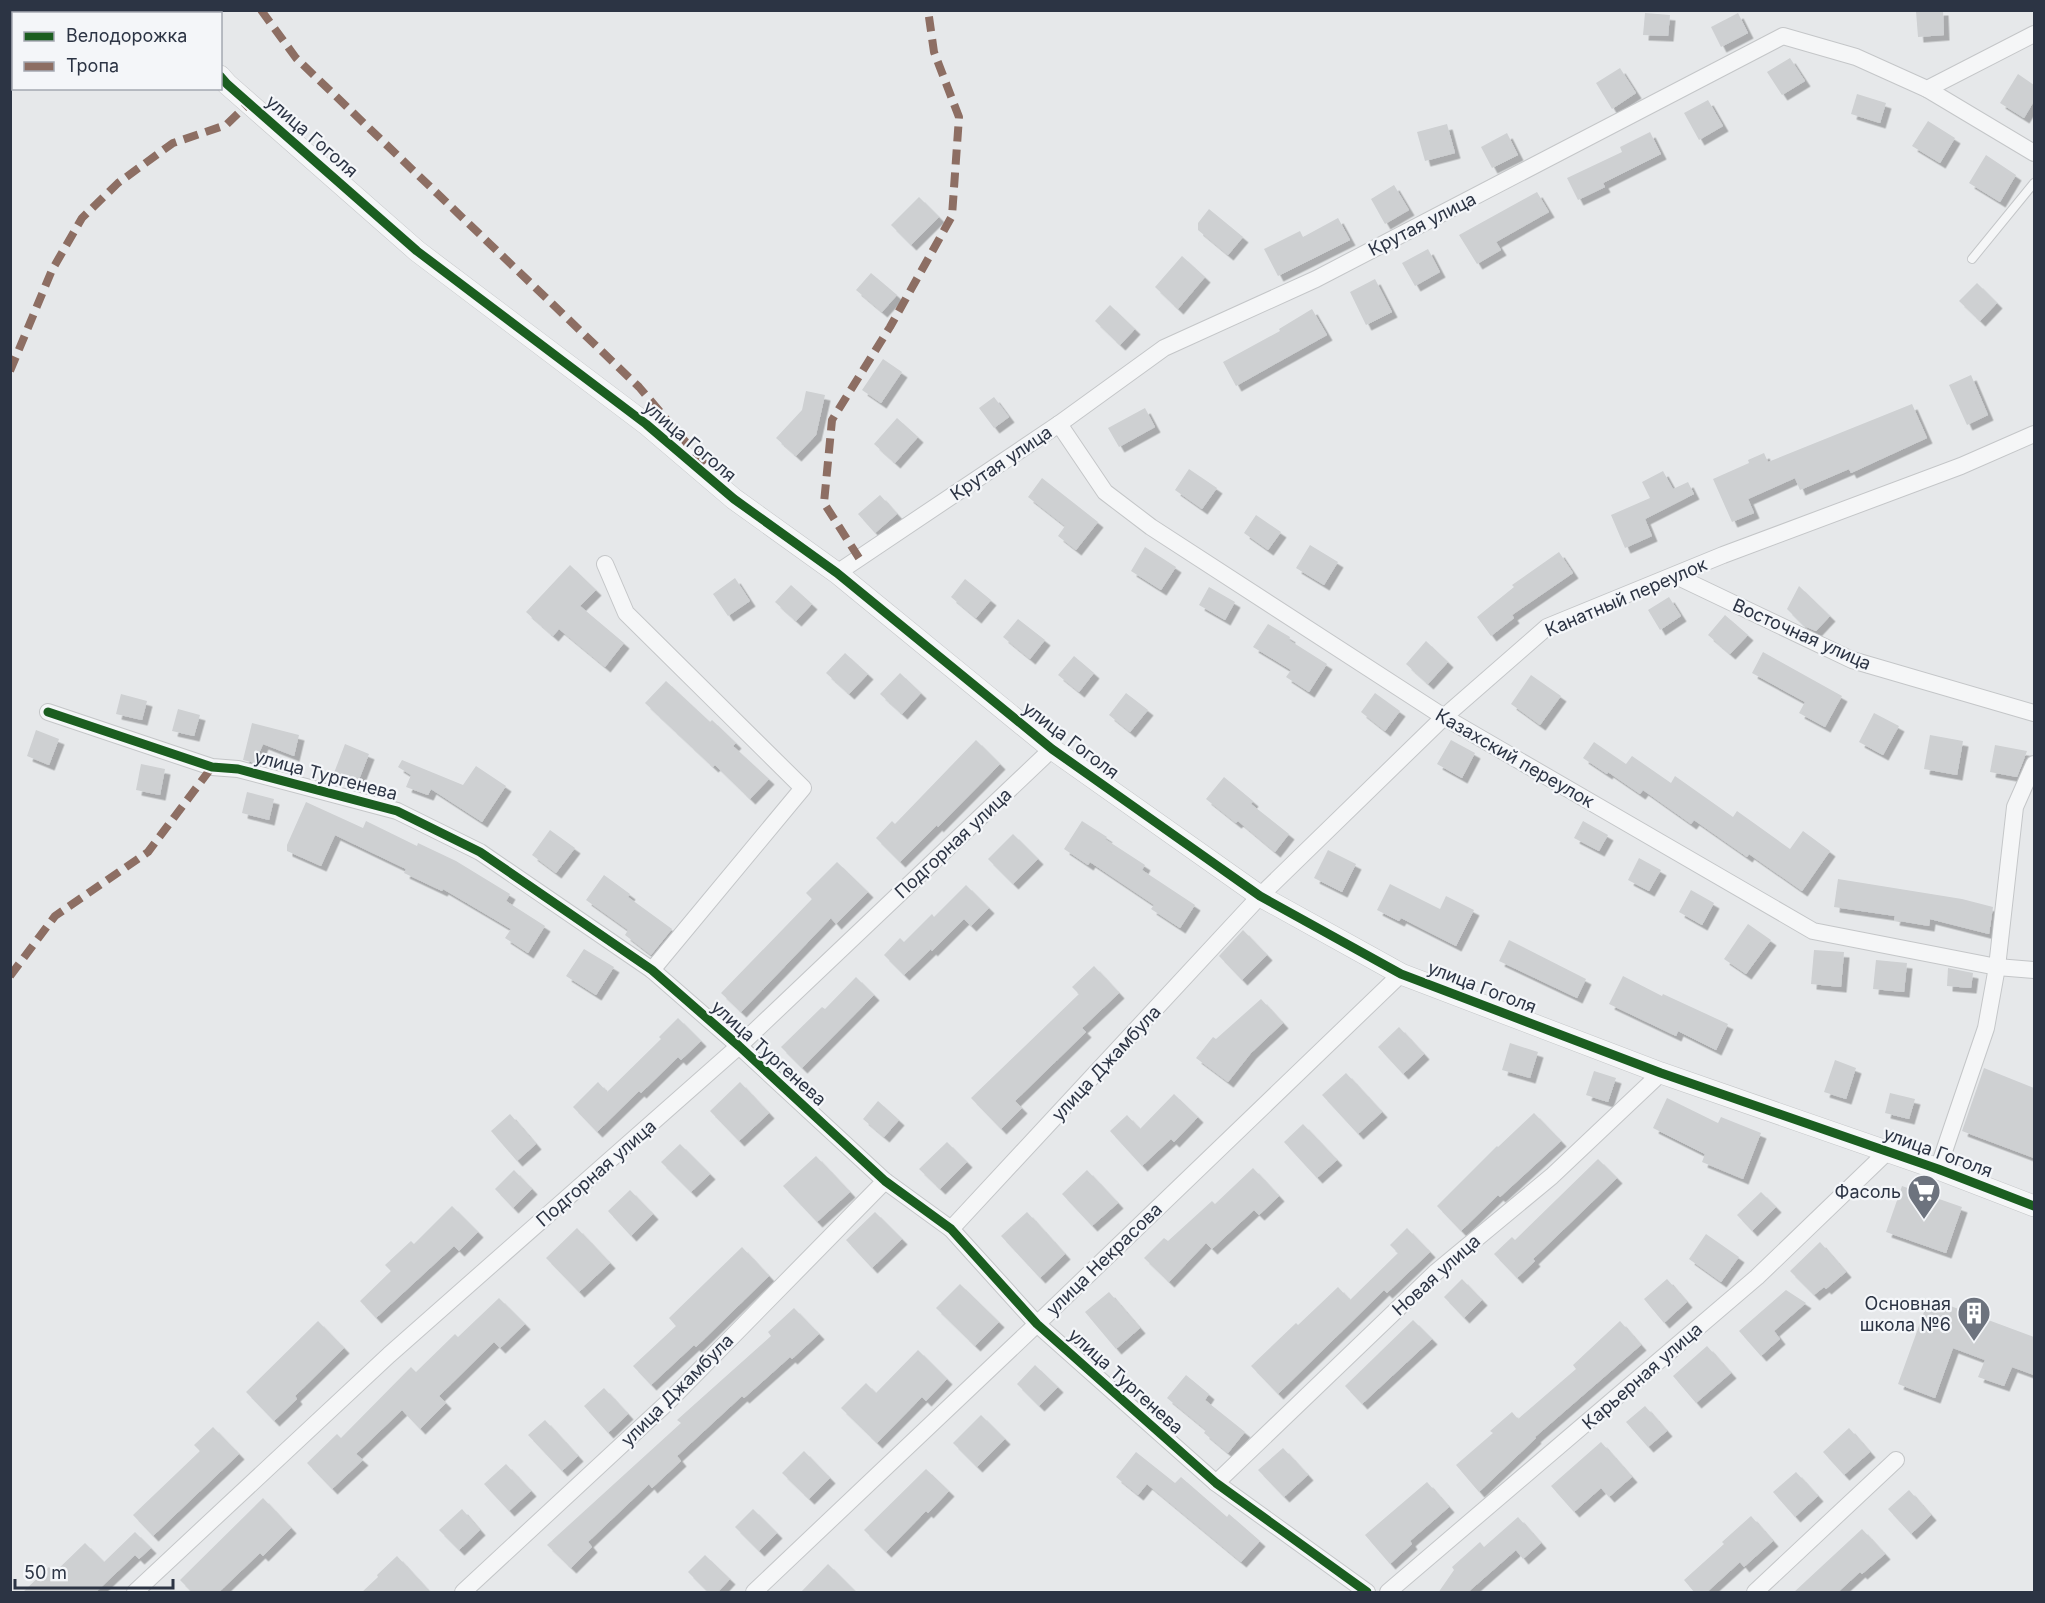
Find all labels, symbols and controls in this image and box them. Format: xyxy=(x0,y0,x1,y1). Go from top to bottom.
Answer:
legend xyxy=(12,12,222,90)
text: Велодорожка xyxy=(66,25,187,46)
text: Тропа xyxy=(66,55,119,76)
street label: улица Гоголя xyxy=(262,90,362,182)
street label: Крутая улица xyxy=(1365,188,1479,260)
street label: улица Гоголя xyxy=(639,396,741,486)
street label: Крутая улица xyxy=(946,421,1056,505)
street label: Канатный переулок xyxy=(1542,553,1710,641)
street label: Восточная улица xyxy=(1730,594,1874,674)
street label: улица Гоголя xyxy=(1019,697,1123,783)
street label: Казахский переулок xyxy=(1432,704,1598,812)
street label: улица Тургенева xyxy=(252,746,400,804)
street label: Подгорная улица xyxy=(890,784,1016,902)
street label: улица Гоголя xyxy=(1425,957,1539,1017)
street label: улица Тургенева xyxy=(707,996,831,1110)
street label: улица Джамбула xyxy=(1047,1001,1165,1125)
street label: Подгорная улица xyxy=(532,1115,660,1231)
street label: улица Гоголя xyxy=(1881,1123,1995,1181)
supermarket icon: Фасоль xyxy=(1906,1173,1942,1220)
place label: Фасоль xyxy=(1835,1181,1901,1202)
street label: улица Некрасова xyxy=(1042,1198,1166,1320)
street label: Новая улица xyxy=(1388,1230,1484,1320)
place label: Основная школа №6 xyxy=(1860,1293,1951,1335)
building icon: Основная школа №6 xyxy=(1956,1295,1992,1342)
street label: Карьерная улица xyxy=(1578,1318,1706,1434)
street label: улица Тургенева xyxy=(1064,1324,1188,1438)
street label: улица Джамбула xyxy=(617,1330,737,1450)
scale bar xyxy=(15,1552,172,1590)
text: 50 m xyxy=(24,1562,67,1583)

